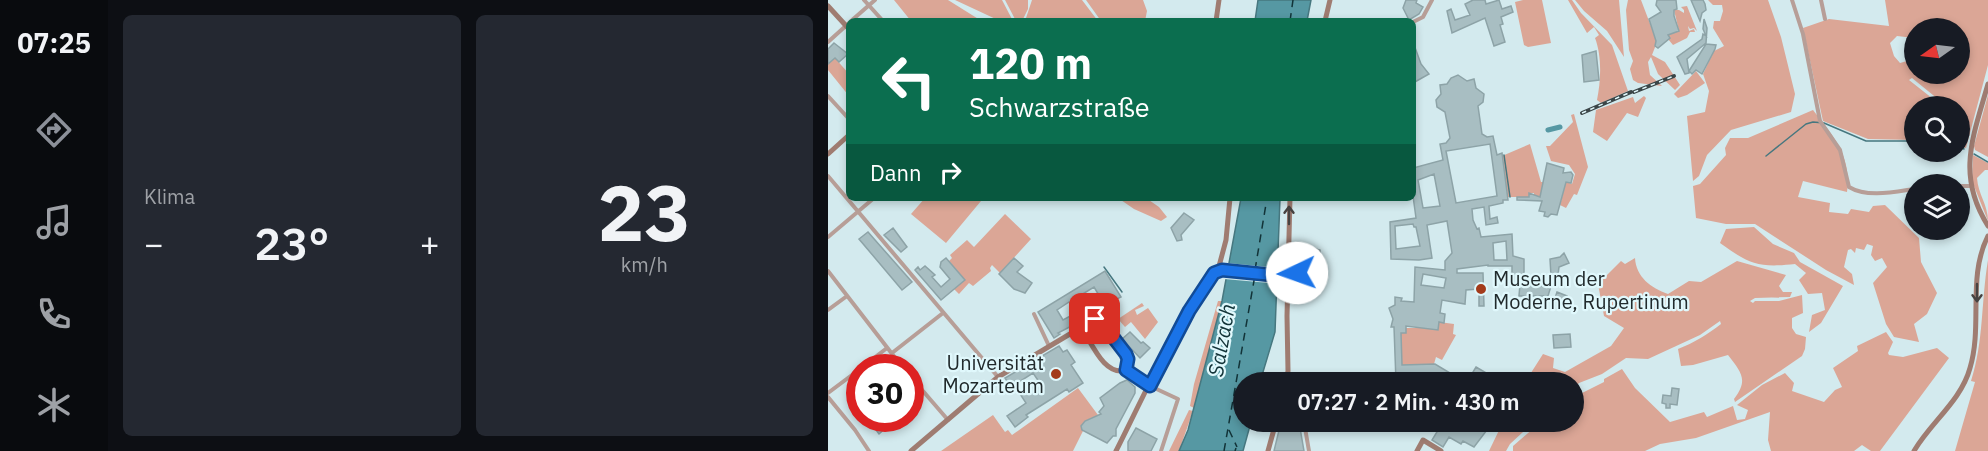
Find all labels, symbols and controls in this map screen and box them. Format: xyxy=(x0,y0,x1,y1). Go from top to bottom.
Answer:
north arrow xyxy=(1904,18,1970,84)
map controls xyxy=(1904,18,1970,240)
text: 07:25 xyxy=(17,25,91,60)
text: 120 m xyxy=(969,36,1092,91)
icon: left xyxy=(870,42,948,120)
text: Schwarzstraße xyxy=(969,89,1150,124)
button: search xyxy=(1904,96,1970,162)
icon: directions xyxy=(33,109,75,151)
icon: right xyxy=(934,156,967,189)
text: Dann xyxy=(870,158,922,187)
text: 23 xyxy=(597,161,691,262)
button: layers xyxy=(1904,174,1970,240)
text: Klima xyxy=(144,183,195,210)
icon: music xyxy=(33,201,75,243)
one-way arrow xyxy=(1283,206,1295,226)
text: 23° xyxy=(254,214,329,272)
text: − xyxy=(144,222,164,265)
text: + xyxy=(420,222,439,265)
position arrow xyxy=(1265,241,1329,305)
text: km/h xyxy=(621,251,668,278)
place label: Museum der Moderne, Rupertinum xyxy=(1493,265,1689,315)
marker: Museum der Moderne, Rupertinum xyxy=(1474,282,1488,296)
one-way arrow xyxy=(1971,282,1983,302)
icon: phone xyxy=(33,293,75,335)
pin xyxy=(1069,293,1120,344)
water label: Salzach xyxy=(1201,301,1241,379)
icon: arrive xyxy=(1078,302,1111,335)
place label: Universität Mozarteum xyxy=(943,349,1044,399)
speed limit sign: 30 xyxy=(846,354,924,432)
marker: Universität Mozarteum xyxy=(1049,367,1063,381)
icon: climate xyxy=(33,384,75,426)
text: 07:27 · 2 Min. · 430 m xyxy=(1297,387,1520,416)

